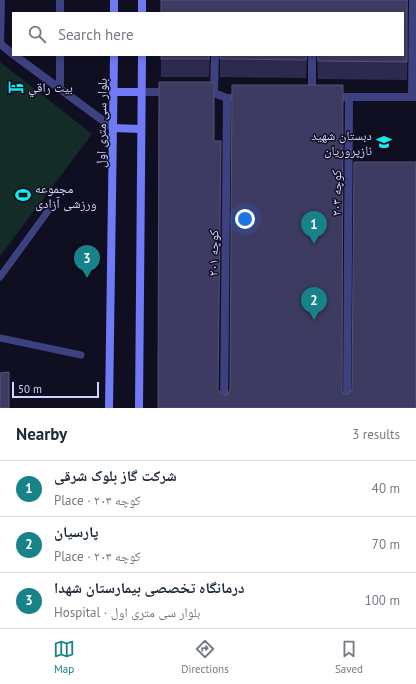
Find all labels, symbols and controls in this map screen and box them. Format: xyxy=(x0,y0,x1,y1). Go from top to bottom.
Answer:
search box xyxy=(12,12,404,56)
icon: search xyxy=(26,23,48,45)
text: Search here xyxy=(58,25,134,44)
hotel icon: بيت راقي xyxy=(7,78,25,96)
street label: بلوار سی متری اول xyxy=(92,78,111,168)
place label: بيت راقي xyxy=(28,79,73,98)
place label: دبستان شهید نازپروریان xyxy=(311,127,372,159)
school or university icon: دبستان شهید نازپروریان xyxy=(375,133,393,151)
street label: کوچه ۲۰۳ xyxy=(328,169,345,216)
place label: مجموعه ورزشی آزادی xyxy=(35,180,97,212)
sports icon: مجموعه ورزشی آزادی xyxy=(14,186,32,204)
your location xyxy=(235,209,255,229)
pin: 1 xyxy=(301,211,327,244)
street label: کوچه ۲۰۱ xyxy=(205,229,222,276)
pin: 3 xyxy=(74,245,100,278)
pin: 2 xyxy=(301,287,327,320)
scale bar xyxy=(12,380,99,399)
text: 50 m xyxy=(18,382,42,396)
text: Nearby xyxy=(16,423,67,445)
text: 3 results xyxy=(352,426,400,443)
text: شرکت گاز بلوک شرقی xyxy=(54,466,177,485)
text: 1 xyxy=(25,480,33,497)
text: 40 m xyxy=(372,480,400,497)
text: Place · کوچه ۲۰۳ xyxy=(54,492,141,509)
text: پارسیان xyxy=(54,522,98,541)
text: 2 xyxy=(25,536,33,553)
text: 70 m xyxy=(372,536,400,553)
text: Place · کوچه ۲۰۳ xyxy=(54,548,141,565)
text: درمانگاه تخصصی بیمارستان شهدا xyxy=(54,578,245,597)
text: 3 xyxy=(25,592,33,609)
text: 100 m xyxy=(365,592,400,609)
text: Hospital · بلوار سی متری اول xyxy=(54,604,200,621)
tab: Map xyxy=(53,638,75,676)
tab: Directions xyxy=(181,638,229,676)
tab: Saved xyxy=(335,638,363,676)

